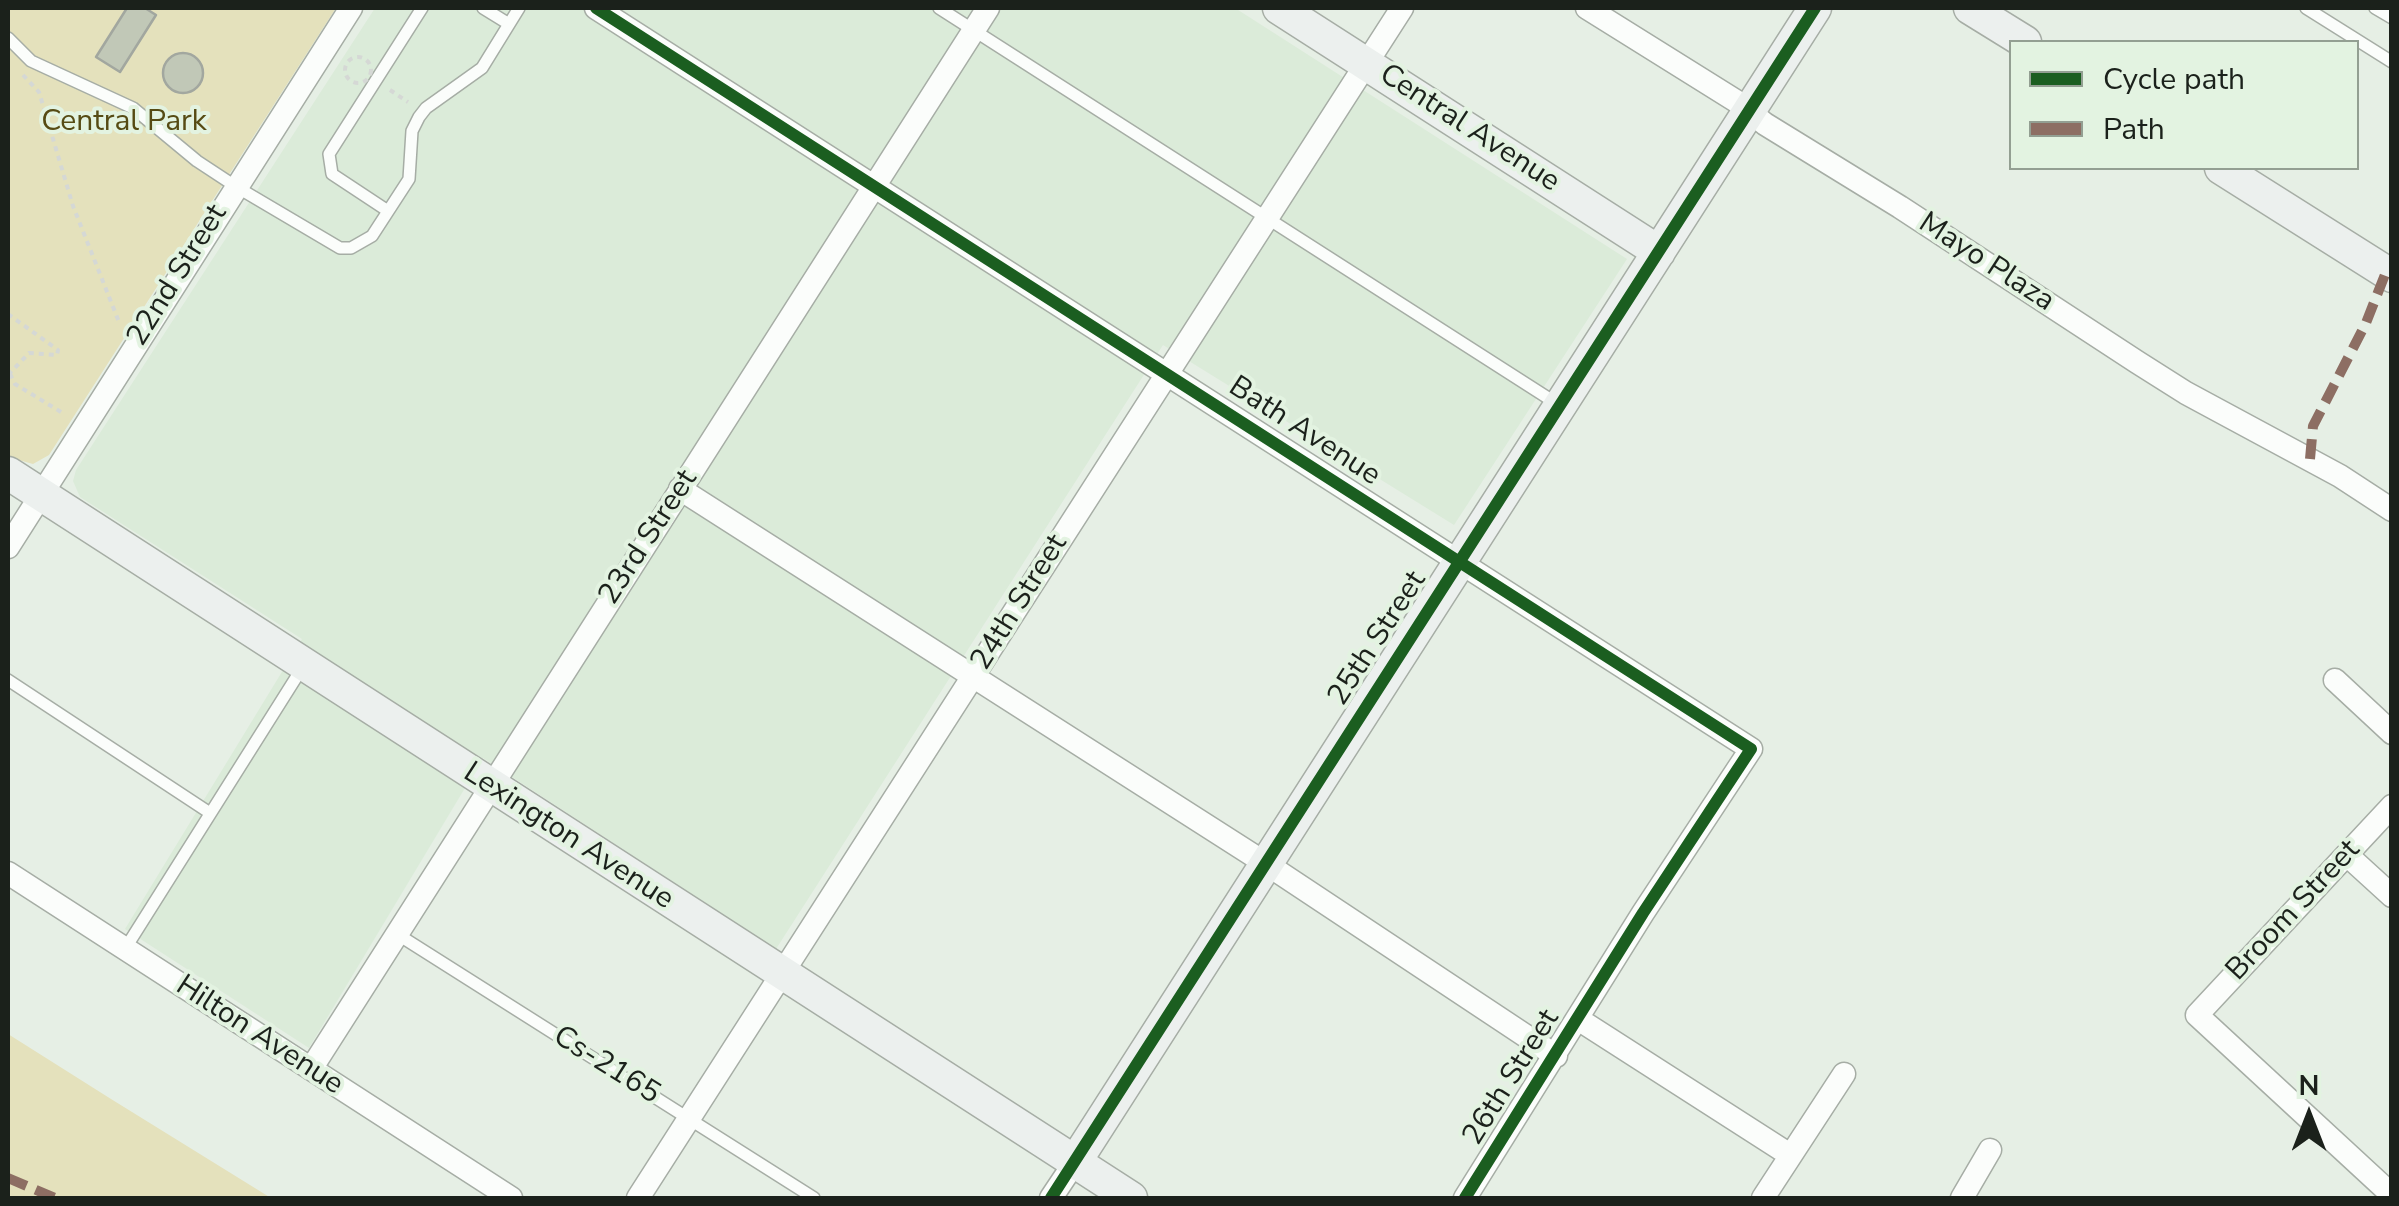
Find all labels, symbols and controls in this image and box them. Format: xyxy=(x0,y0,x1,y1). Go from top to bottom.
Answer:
legend xyxy=(2009,40,2359,170)
street label: Central Avenue xyxy=(1372,57,1566,201)
text: Cycle path xyxy=(2103,59,2245,100)
park label: Central Park xyxy=(41,105,207,141)
text: Path xyxy=(2103,109,2165,150)
street label: 22nd Street xyxy=(120,199,236,353)
street label: Mayo Plaza xyxy=(1911,206,2061,320)
street label: Bath Avenue xyxy=(1221,370,1387,494)
street label: 23rd Street xyxy=(592,464,706,612)
street label: 24th Street xyxy=(964,529,1076,677)
street label: 25th Street xyxy=(1321,565,1435,713)
street label: Lexington Avenue xyxy=(456,756,680,918)
street label: Broom Street xyxy=(2220,833,2368,989)
street label: Hilton Avenue xyxy=(169,969,349,1103)
street label: 26th Street xyxy=(1456,1004,1568,1152)
street label: Cs-2165 xyxy=(546,1019,666,1113)
north arrow xyxy=(2259,1066,2359,1166)
text: N xyxy=(2299,1067,2319,1105)

